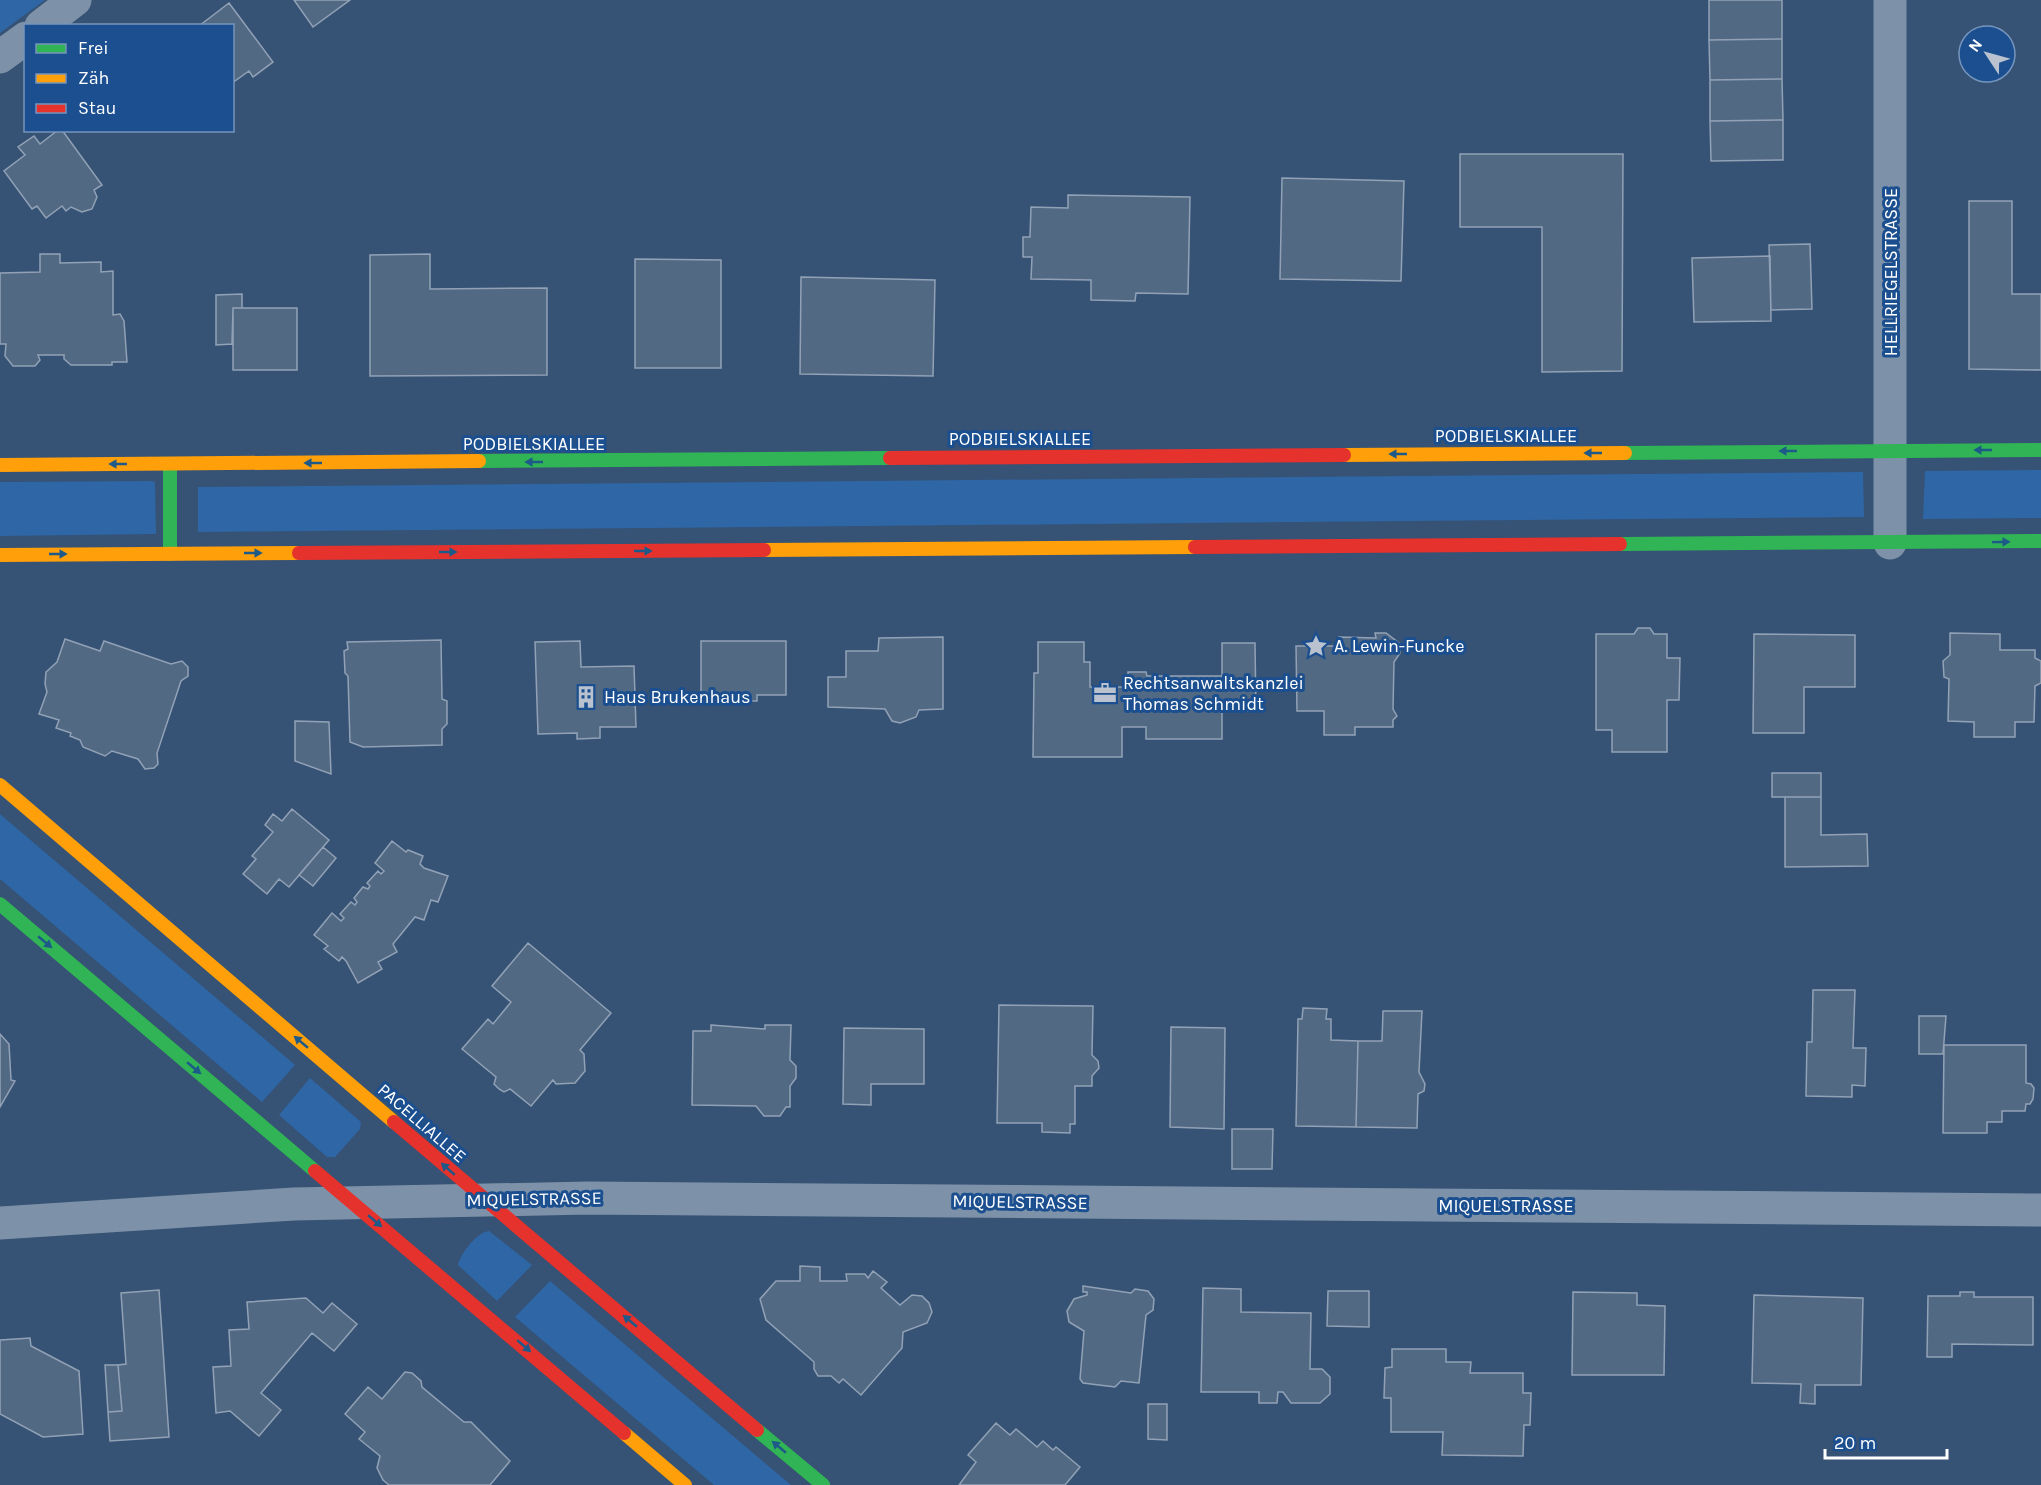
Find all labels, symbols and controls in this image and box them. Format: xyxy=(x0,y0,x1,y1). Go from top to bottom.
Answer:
legend xyxy=(24,24,234,132)
north arrow xyxy=(1957,24,2017,84)
text: N xyxy=(1964,35,1986,56)
text: Frei xyxy=(78,37,109,59)
text: Zäh xyxy=(78,67,109,89)
text: Stau xyxy=(78,97,116,119)
street label: HELLRIEGELSTRASSE xyxy=(1880,188,1902,356)
street label: PODBIELSKIALLEE xyxy=(1435,425,1577,447)
street label: PODBIELSKIALLEE xyxy=(949,428,1091,450)
street label: PODBIELSKIALLEE xyxy=(463,433,605,455)
one-way arrow xyxy=(1973,445,1992,455)
one-way arrow xyxy=(1778,446,1797,456)
one-way arrow xyxy=(1583,448,1602,458)
one-way arrow xyxy=(1388,450,1407,459)
one-way arrow xyxy=(524,457,543,467)
one-way arrow xyxy=(304,458,323,468)
one-way arrow xyxy=(109,459,128,469)
one-way arrow xyxy=(1992,537,2011,547)
one-way arrow xyxy=(634,546,653,556)
one-way arrow xyxy=(439,547,458,557)
one-way arrow xyxy=(244,548,263,558)
one-way arrow xyxy=(49,549,68,559)
place icon: A. Lewin-Funcke xyxy=(1303,633,1329,659)
place label: A. Lewin-Funcke xyxy=(1334,635,1464,657)
place label: Rechtsanwaltskanzlei Thomas Schmidt xyxy=(1123,672,1304,715)
office icon: Rechtsanwaltskanzlei Thomas Schmidt xyxy=(1092,680,1118,706)
building icon: Haus Brukenhaus xyxy=(573,684,599,710)
place label: Haus Brukenhaus xyxy=(604,686,751,708)
one-way arrow xyxy=(37,935,52,948)
one-way arrow xyxy=(293,1035,309,1048)
one-way arrow xyxy=(186,1061,202,1074)
street label: PACELLIALLEE xyxy=(373,1079,471,1167)
one-way arrow xyxy=(441,1163,456,1176)
street label: MIQUELSTRASSE xyxy=(466,1187,602,1211)
street label: MIQUELSTRASSE xyxy=(952,1190,1088,1214)
street label: MIQUELSTRASSE xyxy=(1438,1195,1574,1217)
one-way arrow xyxy=(367,1214,382,1227)
one-way arrow xyxy=(622,1315,638,1328)
one-way arrow xyxy=(516,1340,532,1353)
scale bar xyxy=(1825,1422,1946,1460)
text: 20 m xyxy=(1834,1432,1876,1454)
one-way arrow xyxy=(772,1441,787,1454)

